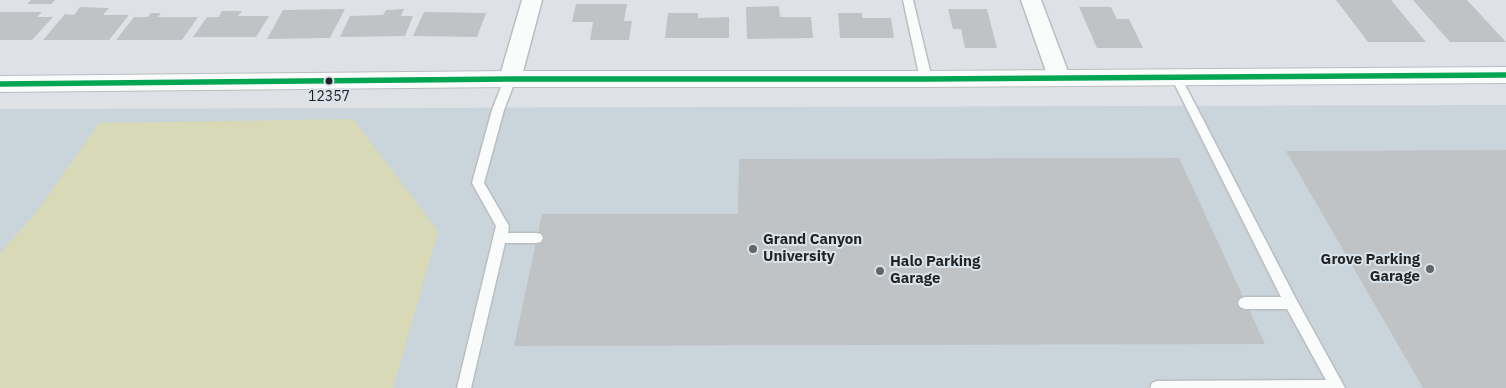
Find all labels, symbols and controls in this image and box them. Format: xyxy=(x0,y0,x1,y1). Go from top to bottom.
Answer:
marker: 12357 xyxy=(324,76,334,86)
place label: 12357 xyxy=(308,89,350,105)
place label: Grand Canyon University xyxy=(763,231,862,266)
marker: Grand Canyon University xyxy=(747,243,759,255)
place label: Grove Parking Garage xyxy=(1321,251,1420,286)
place label: Halo Parking Garage xyxy=(890,253,980,288)
marker: Grove Parking Garage xyxy=(1424,263,1436,275)
marker: Halo Parking Garage xyxy=(874,265,886,277)

